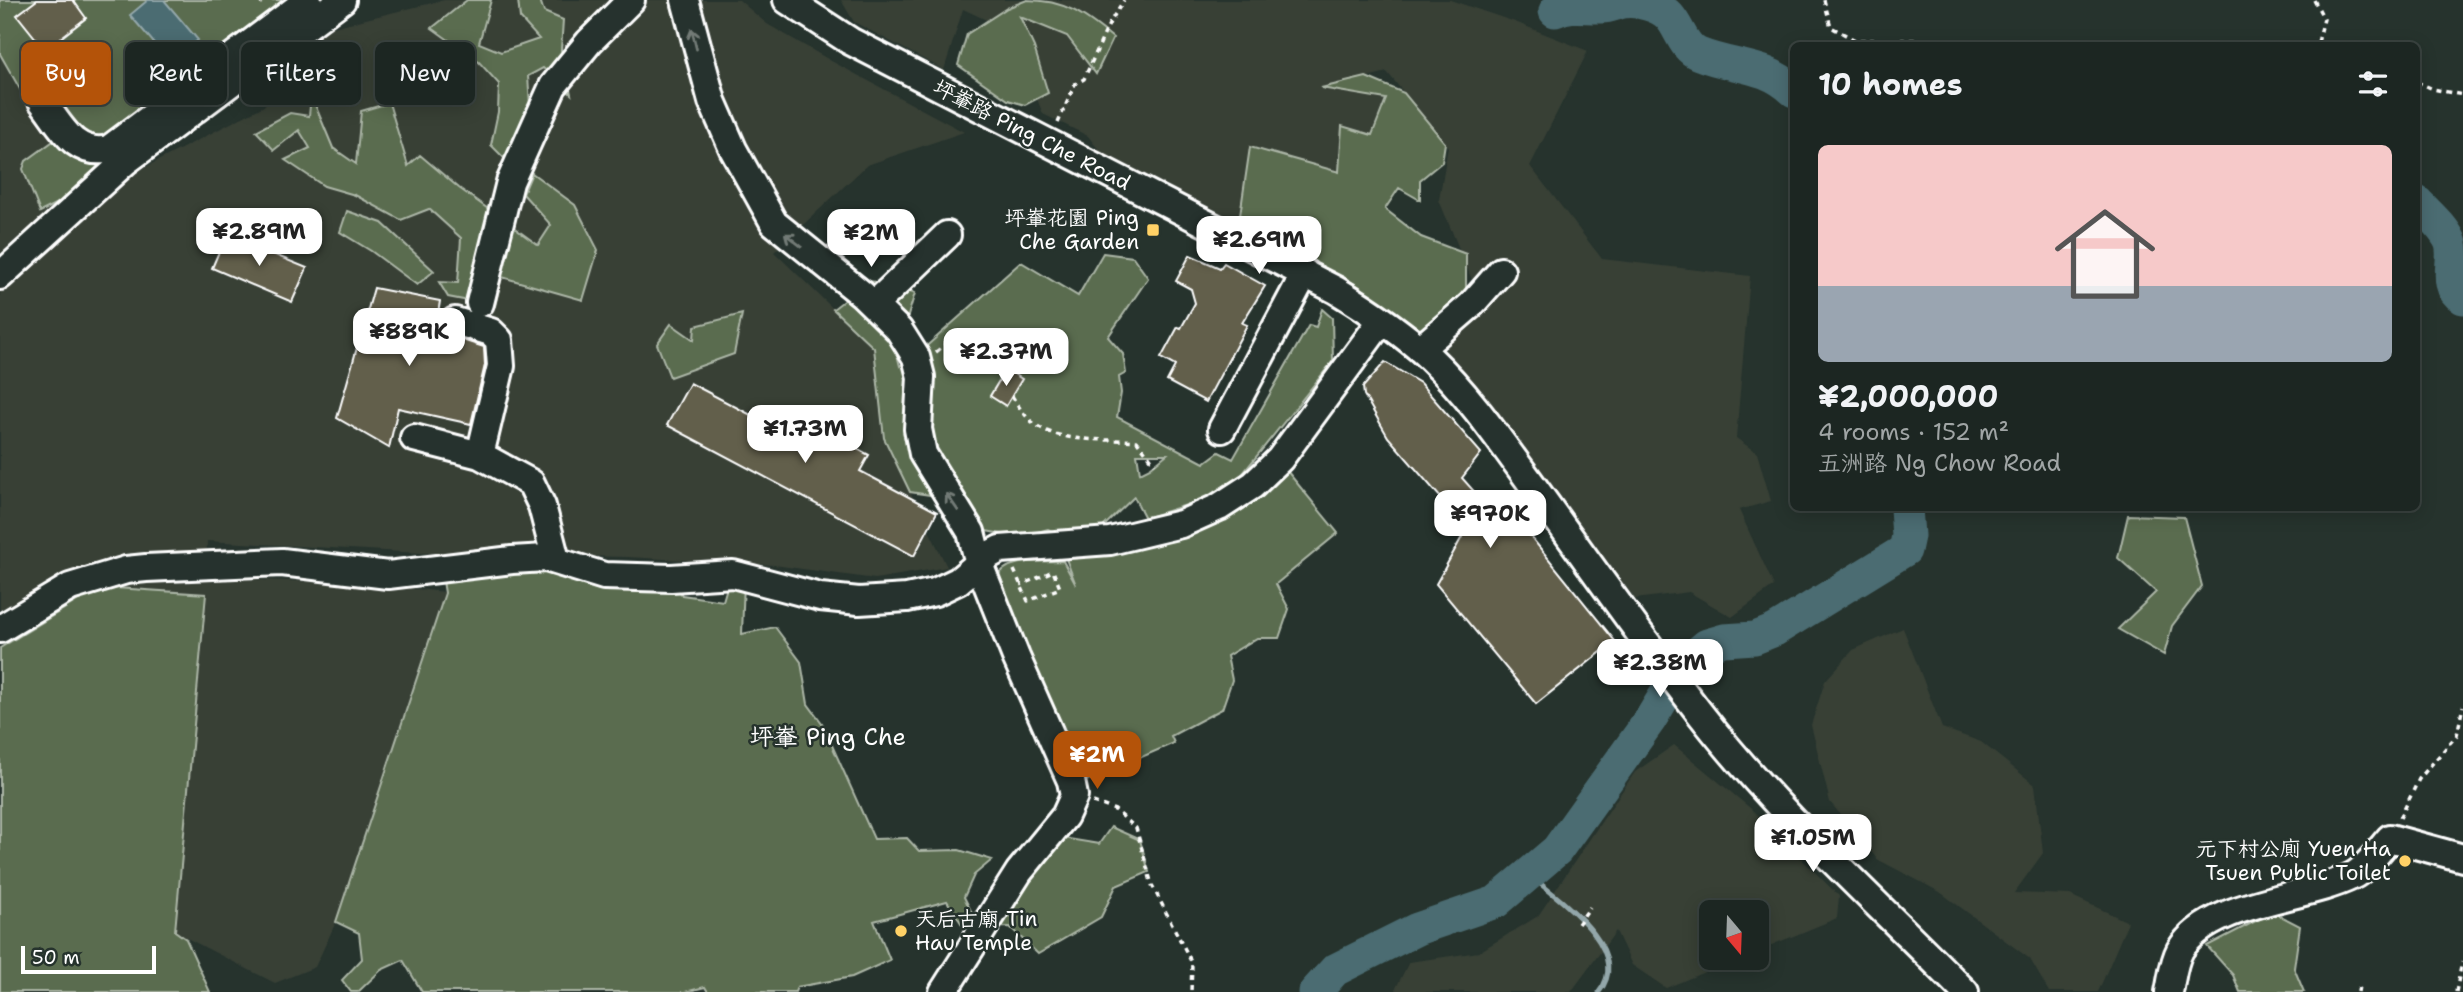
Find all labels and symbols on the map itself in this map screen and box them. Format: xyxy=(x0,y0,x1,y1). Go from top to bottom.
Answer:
one-way arrow xyxy=(687,28,700,51)
street label: 坪輋路 Ping Che Road xyxy=(929,73,1135,197)
place label: 坪輋花園 Ping Che Garden xyxy=(1005,204,1139,256)
pin: ¥2.89M xyxy=(202,208,316,268)
pin: ¥2M xyxy=(837,210,905,269)
pin: ¥2.69M xyxy=(1202,216,1316,276)
marker: 坪輋花園 Ping Che Garden xyxy=(1145,222,1161,238)
one-way arrow xyxy=(784,233,803,248)
pin: ¥889K xyxy=(360,308,458,368)
pin: ¥2.37M xyxy=(949,328,1063,388)
pin: ¥1.73M xyxy=(748,406,862,465)
pin: ¥970K xyxy=(1441,490,1539,550)
one-way arrow xyxy=(945,493,959,512)
pin: ¥2.38M xyxy=(1603,640,1717,699)
district label: 坪輋 Ping Che xyxy=(750,721,906,753)
pin: ¥2M xyxy=(1063,732,1131,791)
pin: ¥1.05M xyxy=(1756,814,1870,874)
place label: 元下村公廁 Yuen Ha Tsuen Public Toilet xyxy=(2196,835,2391,887)
marker: 元下村公廁 Yuen Ha Tsuen Public Toilet xyxy=(2397,853,2413,869)
north arrow xyxy=(1699,900,1769,970)
place label: 天后古廟 Tin Hau Temple xyxy=(915,905,1037,957)
marker: 天后古廟 Tin Hau Temple xyxy=(893,923,909,939)
scale bar xyxy=(21,943,156,975)

